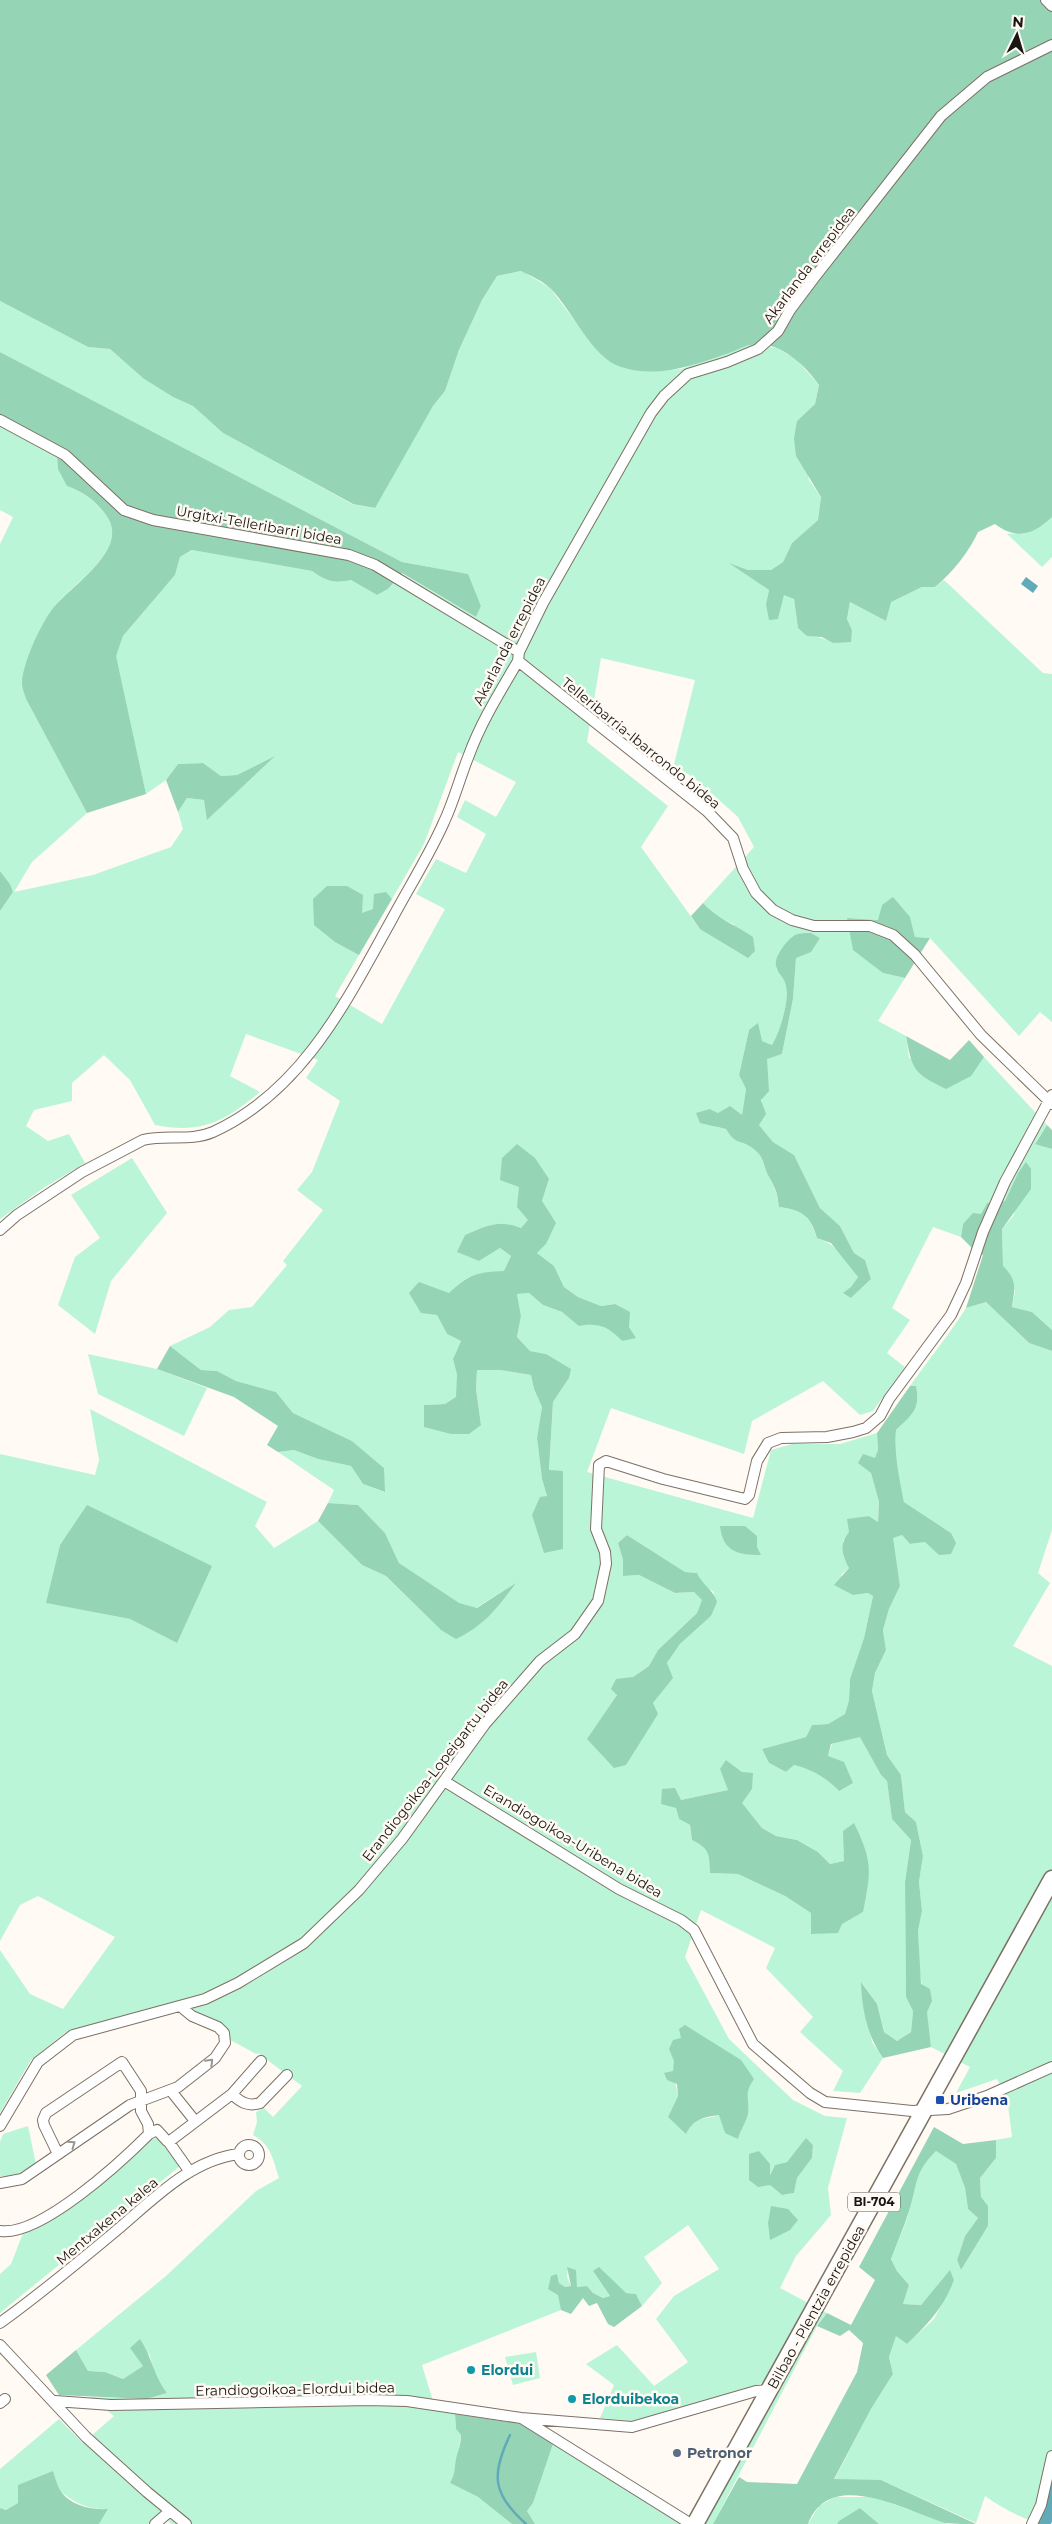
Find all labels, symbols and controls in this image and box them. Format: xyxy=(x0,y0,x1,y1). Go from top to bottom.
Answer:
north arrow xyxy=(992,10,1042,60)
text: N xyxy=(1012,13,1025,32)
street label: Akarlanda errepidea xyxy=(759,203,859,327)
street label: Urgitxi-Telleribarri bidea xyxy=(175,502,343,548)
street label: Akarlanda errepidea xyxy=(469,574,549,708)
street label: Telleribarria-Ibarrondo bidea xyxy=(558,673,724,813)
street label: Erandiogoikoa-Lopeigartu bidea xyxy=(358,1675,512,1865)
street label: Erandiogoikoa-Uribena bidea xyxy=(480,1780,666,1902)
one-way arrow xyxy=(204,2059,213,2068)
place label: Uribena xyxy=(950,2091,1008,2109)
marker: Uribena xyxy=(934,2094,946,2106)
one-way arrow xyxy=(67,2141,76,2150)
street label: Mentxakena kalea xyxy=(52,2173,162,2269)
road number: BI-704 xyxy=(848,2192,900,2212)
street label: Bilbao - Plentzia errepidea xyxy=(763,2222,869,2392)
place label: Elordui xyxy=(481,2361,533,2379)
marker: Elordui xyxy=(465,2364,477,2376)
street label: Erandiogoikoa-Elordui bidea xyxy=(195,2378,395,2400)
place label: Elorduibekoa xyxy=(582,2390,679,2408)
marker: Elorduibekoa xyxy=(566,2393,578,2405)
place label: Petronor xyxy=(687,2444,752,2462)
marker: Petronor xyxy=(671,2447,683,2459)

